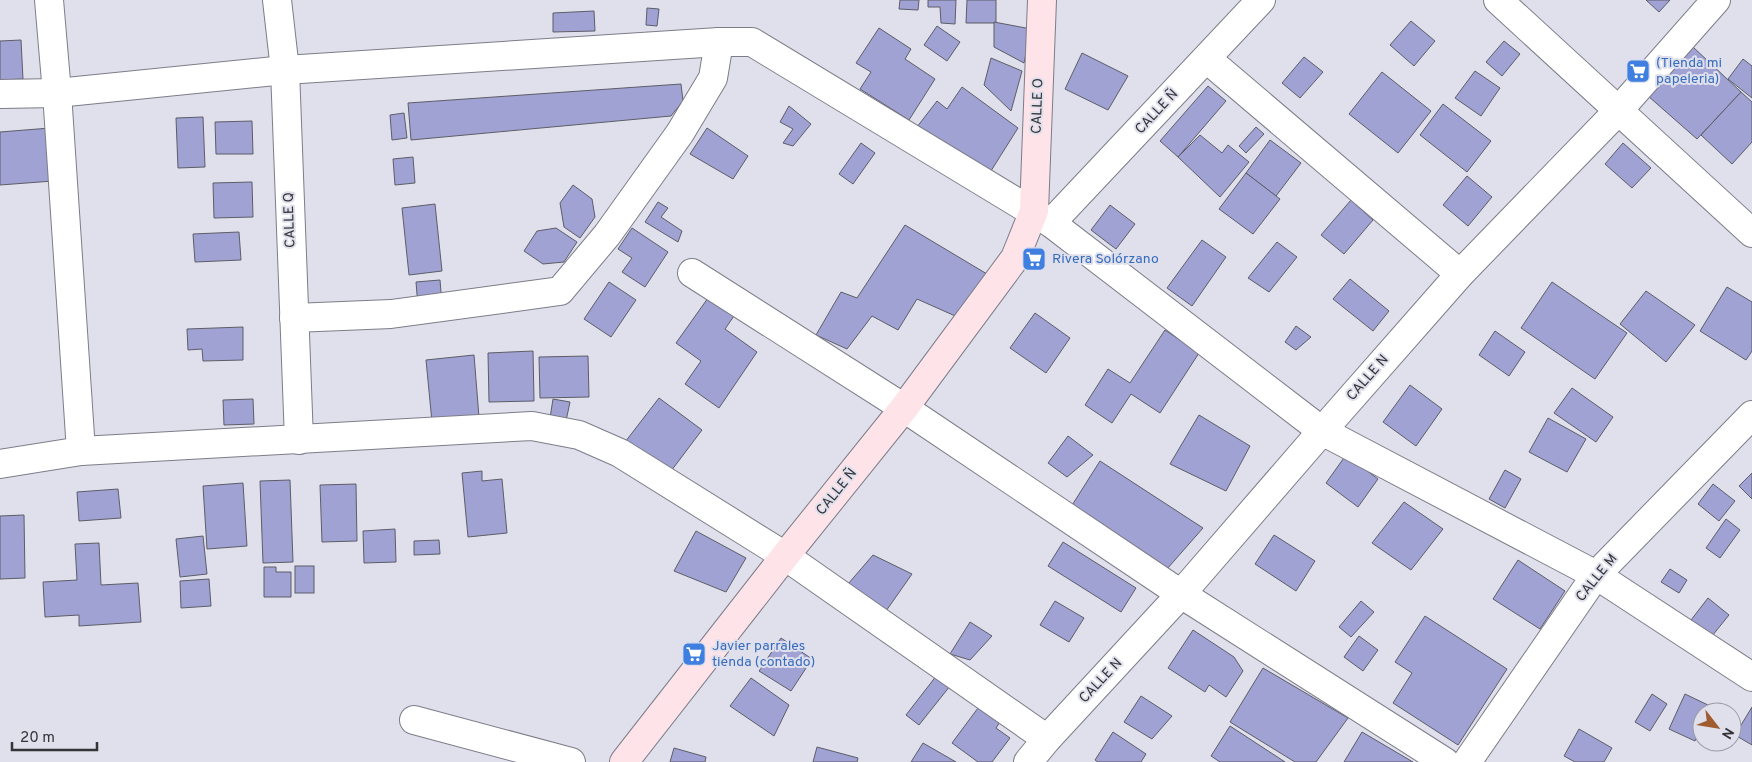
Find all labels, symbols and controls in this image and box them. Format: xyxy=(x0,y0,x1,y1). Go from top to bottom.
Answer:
place label: (Tienda mi papeleria) xyxy=(1656,55,1722,88)
supermarket icon: (Tienda mi papeleria) xyxy=(1625,58,1651,84)
street label: CALLE O xyxy=(1029,78,1047,134)
street label: CALLE Ñ xyxy=(1132,86,1182,138)
street label: CALLE Q xyxy=(281,192,299,248)
supermarket icon: Rivera Solórzano xyxy=(1021,246,1047,272)
place label: Rivera Solórzano xyxy=(1052,251,1159,268)
street label: CALLE N xyxy=(1343,352,1393,404)
street label: CALLE Ñ xyxy=(813,465,861,519)
street label: CALLE M xyxy=(1573,551,1621,605)
place label: Javier parrales tienda (contado) xyxy=(712,638,815,671)
supermarket icon: Javier parrales tienda (contado) xyxy=(681,641,707,667)
street label: CALLE N xyxy=(1076,655,1126,707)
north arrow xyxy=(1692,702,1742,752)
scale bar xyxy=(12,720,98,752)
text: N xyxy=(1717,724,1737,742)
text: 20 m xyxy=(20,729,55,748)

